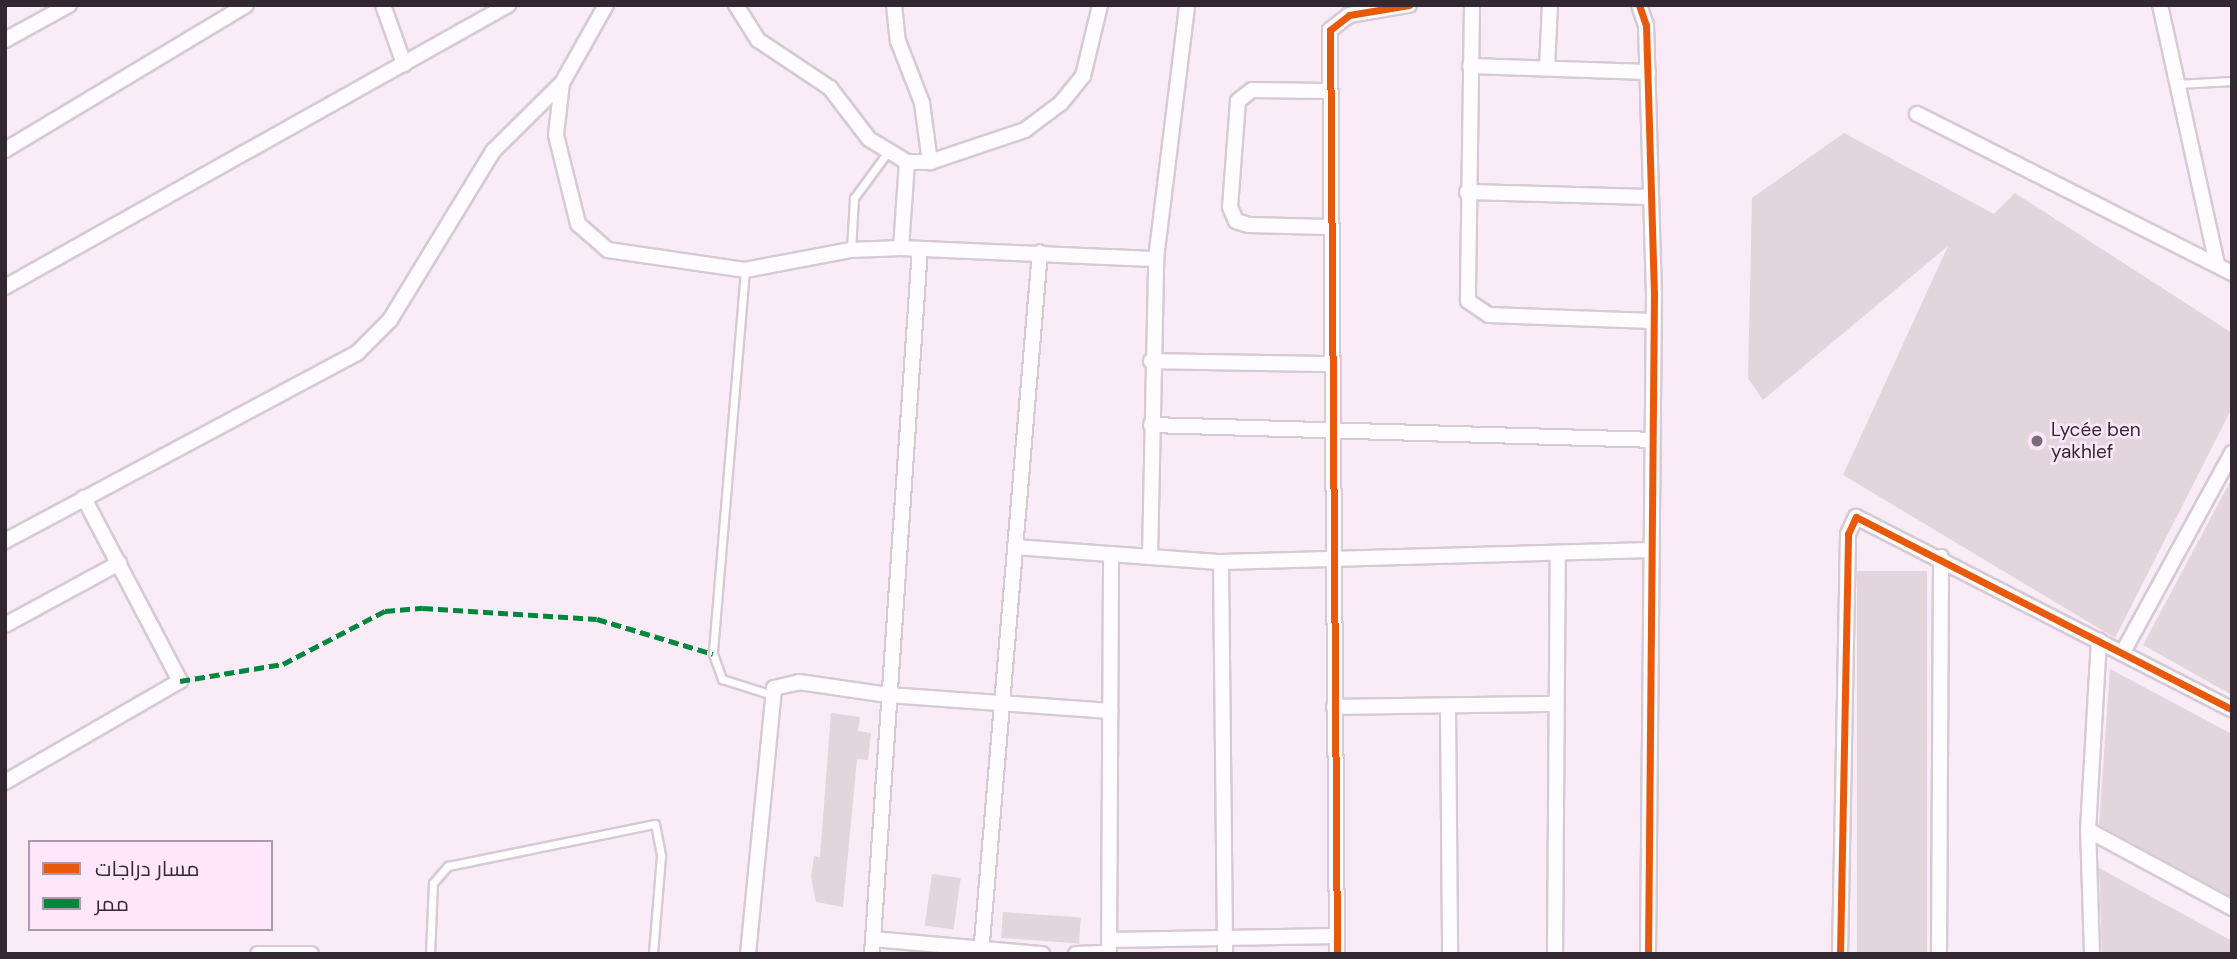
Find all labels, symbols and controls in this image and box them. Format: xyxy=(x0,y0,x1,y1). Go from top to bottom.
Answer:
place label: Lycée ben yakhlef xyxy=(2051,419,2141,463)
marker: Lycée ben yakhlef xyxy=(2029,433,2045,449)
legend xyxy=(28,840,273,931)
text: مسار دراجات xyxy=(95,855,200,883)
text: ممر xyxy=(95,890,129,918)

